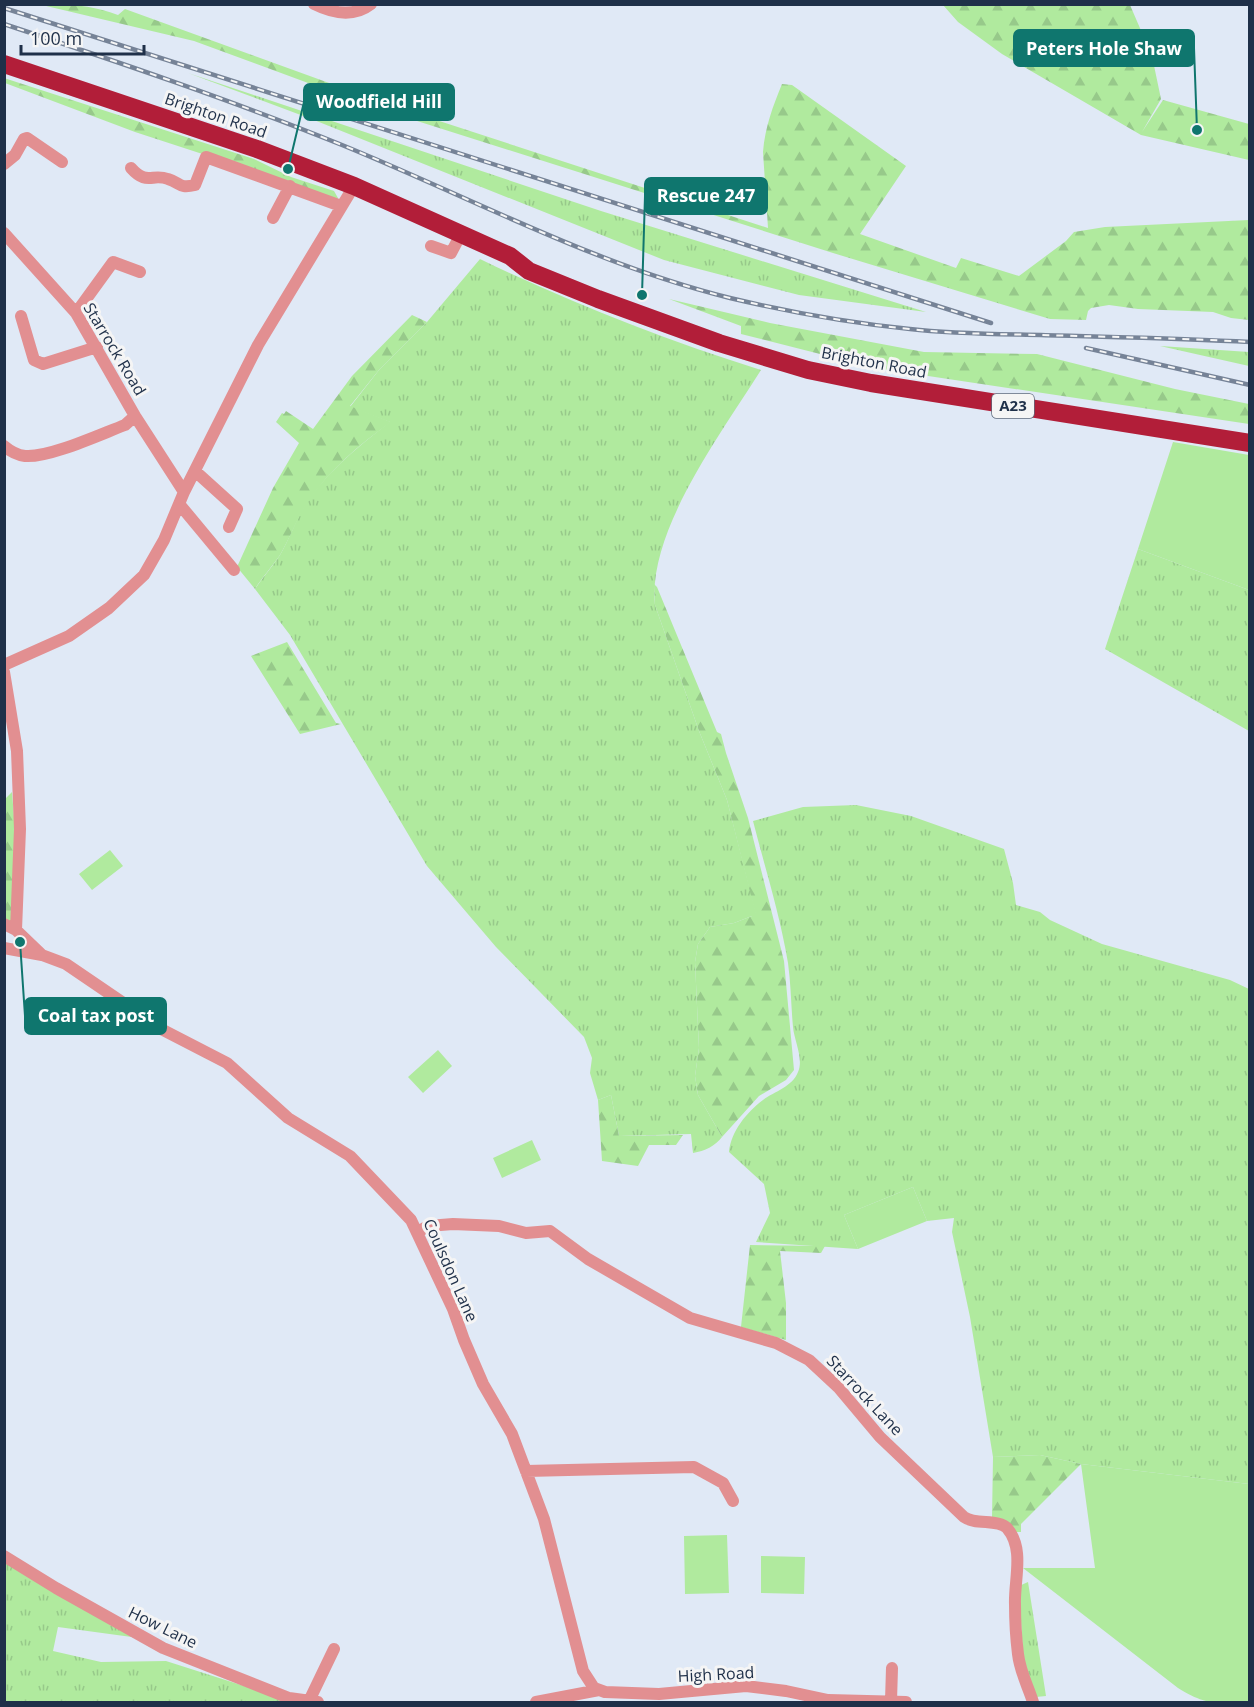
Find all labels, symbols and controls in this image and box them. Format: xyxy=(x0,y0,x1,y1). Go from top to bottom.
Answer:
scale bar xyxy=(21,18,144,56)
text: 100 m xyxy=(30,26,82,50)
callout: Peters Hole Shaw xyxy=(1014,30,1194,66)
text: Peters Hole Shaw xyxy=(1026,36,1183,60)
callout: Woodfield Hill xyxy=(304,84,454,120)
street label: Brighton Road xyxy=(162,87,270,143)
text: Woodfield Hill xyxy=(316,89,442,113)
callout: Rescue 247 xyxy=(645,178,767,214)
text: Rescue 247 xyxy=(657,183,755,207)
street label: Starrock Road xyxy=(79,299,151,399)
street label: Brighton Road xyxy=(819,341,929,383)
road number: A23 xyxy=(992,394,1034,418)
callout: Coal tax post xyxy=(25,998,166,1034)
text: Coal tax post xyxy=(38,1003,155,1027)
street label: Coulsdon Lane xyxy=(418,1215,484,1325)
street label: Starrock Lane xyxy=(822,1350,908,1440)
street label: How Lane xyxy=(125,1601,201,1653)
street label: High Road xyxy=(677,1661,755,1687)

